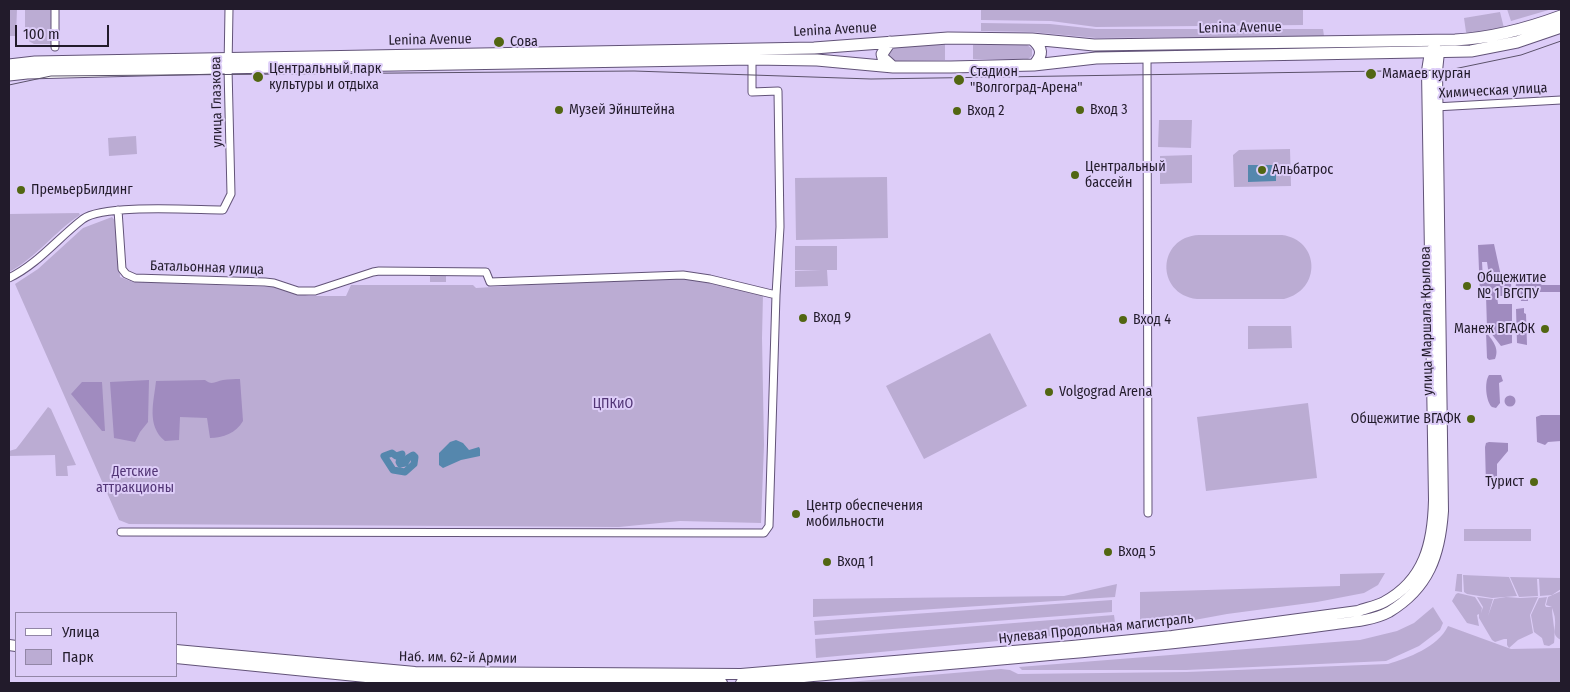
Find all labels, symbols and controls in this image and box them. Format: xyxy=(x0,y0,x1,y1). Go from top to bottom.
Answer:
scale bar xyxy=(18,15,111,47)
street label: Lenina Avenue xyxy=(793,19,877,41)
street label: Lenina Avenue xyxy=(1198,19,1282,37)
text: 100 m xyxy=(23,25,60,43)
street label: Lenina Avenue xyxy=(388,31,472,49)
place label: Сова xyxy=(510,34,538,50)
marker: Сова xyxy=(492,35,506,49)
street label: улица Глазкова xyxy=(208,56,226,148)
place label: Центральный парк культуры и отдыха xyxy=(269,61,381,94)
place label: Стадион "Волгоград-Арена" xyxy=(970,64,1083,96)
place label: Мамаев курган xyxy=(1382,66,1471,82)
marker: Мамаев курган xyxy=(1364,67,1378,81)
marker: Центральный парк культуры и отдыха xyxy=(251,70,265,84)
marker: Стадион "Волгоград-Арена" xyxy=(952,73,966,87)
street label: Химическая улица xyxy=(1438,80,1548,102)
place label: Музей Эйнштейна xyxy=(569,102,675,118)
place label: Вход 3 xyxy=(1090,102,1127,118)
place label: Вход 2 xyxy=(967,103,1004,119)
marker: Музей Эйнштейна xyxy=(553,104,565,116)
marker: Вход 3 xyxy=(1074,104,1086,116)
marker: Вход 2 xyxy=(951,105,963,117)
place label: Центральный бассейн xyxy=(1085,159,1166,192)
place label: Альбатрос xyxy=(1272,162,1333,178)
marker: Альбатрос xyxy=(1256,164,1268,176)
marker: Центральный бассейн xyxy=(1069,169,1081,181)
place label: ПремьерБилдинг xyxy=(31,182,133,198)
marker: ПремьерБилдинг xyxy=(15,184,27,196)
street label: улица Маршала Крылова xyxy=(1417,246,1437,396)
street label: Батальонная улица xyxy=(150,258,264,278)
place label: Общежитие № 1 ВГСПУ xyxy=(1477,270,1546,302)
marker: Общежитие № 1 ВГСПУ xyxy=(1461,280,1473,292)
place label: Вход 9 xyxy=(813,310,851,326)
marker: Вход 9 xyxy=(797,312,809,324)
place label: Вход 4 xyxy=(1133,312,1171,328)
marker: Вход 4 xyxy=(1117,314,1129,326)
place label: Манеж ВГАФК xyxy=(1454,321,1535,337)
marker: Манеж ВГАФК xyxy=(1539,323,1551,335)
place label: Volgograd Arena xyxy=(1059,384,1152,400)
marker: Volgograd Arena xyxy=(1043,386,1055,398)
park label: ЦПКиО xyxy=(593,396,633,412)
place label: Общежитие ВГАФК xyxy=(1351,411,1461,427)
marker: Общежитие ВГАФК xyxy=(1465,413,1477,425)
park label: Детские аттракционы xyxy=(96,464,174,497)
place label: Турист xyxy=(1485,474,1524,490)
marker: Турист xyxy=(1528,476,1540,488)
place label: Центр обеспечения мобильности xyxy=(806,498,923,530)
marker: Центр обеспечения мобильности xyxy=(790,508,802,520)
place label: Вход 5 xyxy=(1118,544,1156,560)
marker: Вход 5 xyxy=(1102,546,1114,558)
place label: Вход 1 xyxy=(837,554,874,570)
marker: Вход 1 xyxy=(821,556,833,568)
street label: Нулевая Продольная магистраль xyxy=(998,610,1194,648)
legend xyxy=(15,612,178,677)
text: Улица xyxy=(62,623,100,641)
text: Парк xyxy=(62,648,93,666)
street label: Наб. им. 62-й Армии xyxy=(399,649,517,667)

